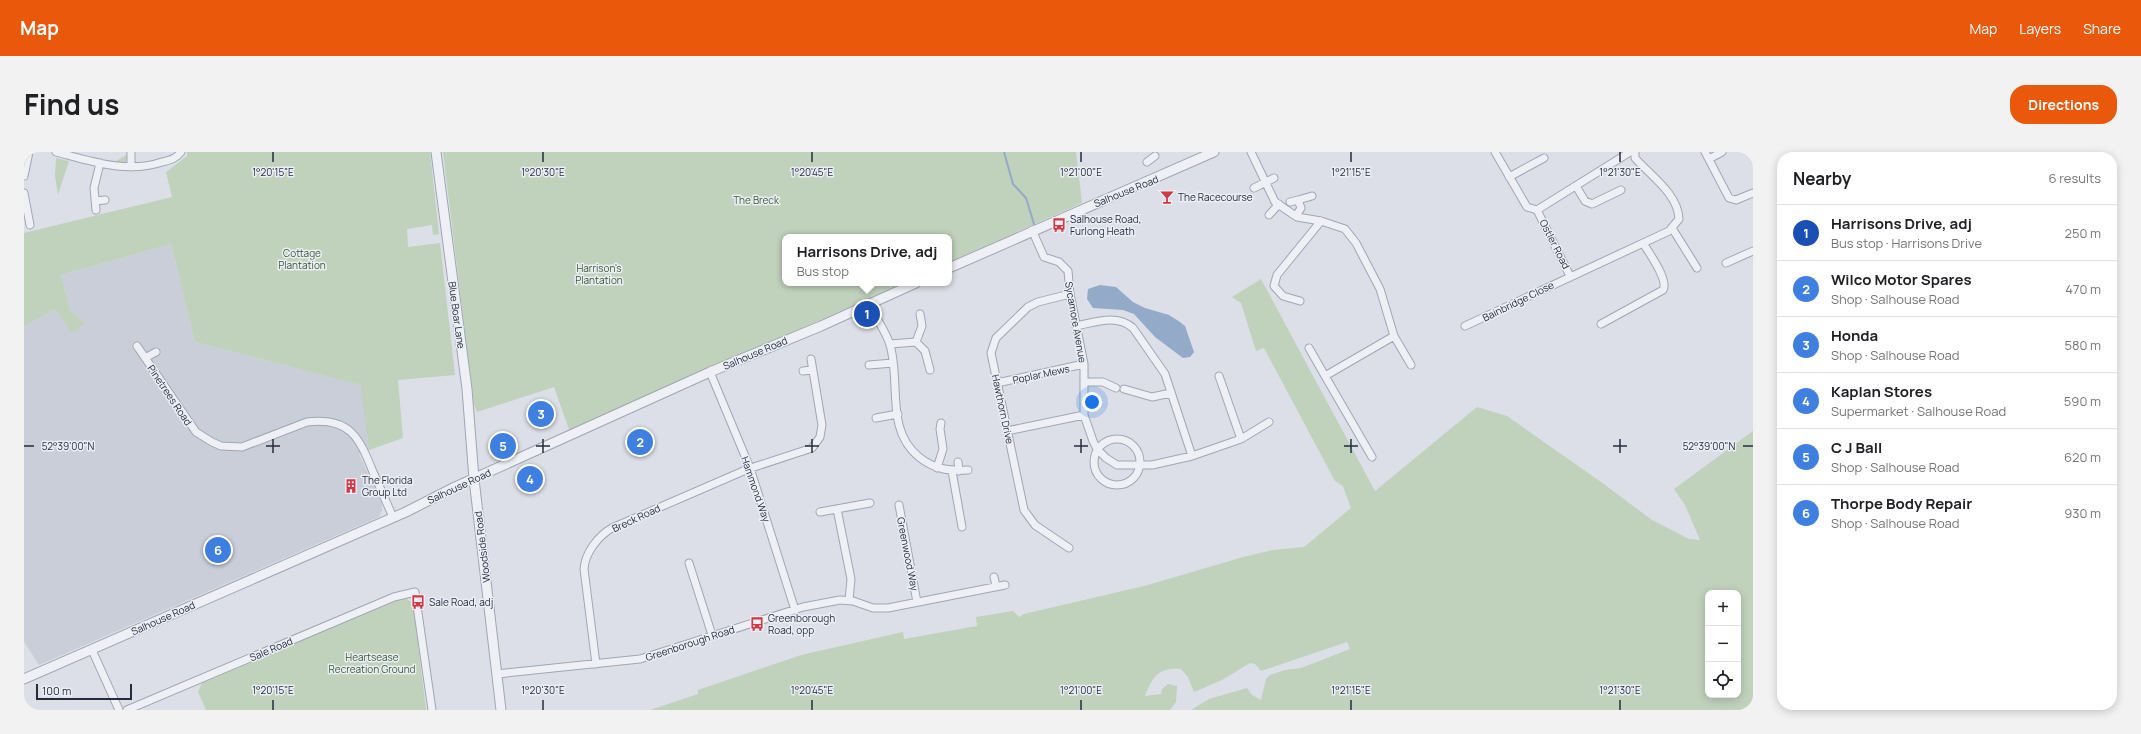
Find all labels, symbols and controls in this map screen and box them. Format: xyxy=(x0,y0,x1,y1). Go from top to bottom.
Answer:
text: Map xyxy=(20,15,59,41)
text: Map xyxy=(1969,19,1997,38)
text: Layers xyxy=(2019,19,2061,38)
text: Share xyxy=(2083,19,2121,38)
text: Find us xyxy=(24,85,119,123)
button: Directions xyxy=(2010,85,2117,124)
text: 1°20'15"E xyxy=(252,165,294,179)
text: 1°20'30"E xyxy=(521,165,565,179)
text: 1°20'45"E xyxy=(791,165,834,179)
text: 1°21'00"E xyxy=(1060,165,1102,179)
text: 1°21'15"E xyxy=(1331,165,1371,179)
text: 1°21'30"E xyxy=(1599,165,1641,179)
text: Nearby xyxy=(1793,167,1851,190)
text: 6 results xyxy=(2049,169,2101,187)
street label: Salhouse Road xyxy=(1092,172,1161,210)
bar icon: The Racecourse xyxy=(1159,189,1175,205)
place label: The Racecourse xyxy=(1178,190,1253,204)
park label: The Breck xyxy=(733,193,780,207)
place label: Salhouse Road, Furlong Heath xyxy=(1070,212,1141,238)
text: Harrisons Drive, adj xyxy=(1831,213,1972,234)
bus stop icon: Salhouse Road, Furlong Heath xyxy=(1051,217,1067,233)
street label: Ostler Road xyxy=(1537,217,1574,271)
text: 1 xyxy=(1803,224,1809,242)
text: 250 m xyxy=(2065,224,2101,242)
popup xyxy=(782,234,952,286)
text: Bus stop · Harrisons Drive xyxy=(1831,234,1982,252)
text: Harrisons Drive, adj xyxy=(797,241,937,262)
park label: Cottage Plantation xyxy=(278,246,326,272)
park label: Harrison's Plantation xyxy=(575,261,623,287)
text: Bus stop xyxy=(797,262,849,280)
text: Wilco Motor Spares xyxy=(1831,269,1972,290)
street label: Bainbridge Close xyxy=(1480,278,1556,324)
street label: Blue Boar Lane xyxy=(445,280,469,350)
street label: Sycamore Avenue xyxy=(1062,280,1090,364)
text: 2 xyxy=(1802,280,1810,298)
text: 470 m xyxy=(2065,280,2101,298)
text: Shop · Salhouse Road xyxy=(1831,290,1960,308)
pin: 1 xyxy=(854,299,880,329)
text: Honda xyxy=(1831,325,1878,346)
street label: Salhouse Road xyxy=(721,333,789,373)
text: 3 xyxy=(1802,336,1810,354)
text: 580 m xyxy=(2064,336,2101,354)
text: Shop · Salhouse Road xyxy=(1831,346,1960,364)
street label: Poplar Mews xyxy=(1011,361,1071,387)
street label: Pinetrees Road xyxy=(145,362,195,428)
street label: Hawthorn Drive xyxy=(989,373,1017,445)
text: Kaplan Stores xyxy=(1831,381,1932,402)
your location xyxy=(1082,392,1102,412)
text: 4 xyxy=(1802,392,1810,410)
text: 590 m xyxy=(2064,392,2101,410)
pin: 3 xyxy=(528,399,554,429)
text: Supermarket · Salhouse Road xyxy=(1831,402,2006,420)
pin: 2 xyxy=(627,427,653,457)
pin: 5 xyxy=(490,431,516,461)
text: C J Ball xyxy=(1831,437,1882,458)
text: 52°39'00"N xyxy=(42,439,94,453)
text: 52°39'00"N xyxy=(1683,439,1735,453)
text: 5 xyxy=(1802,448,1810,466)
text: 620 m xyxy=(2064,448,2101,466)
street label: Hammond Way xyxy=(738,454,774,524)
text: Shop · Salhouse Road xyxy=(1831,458,1960,476)
pin: 4 xyxy=(517,464,543,494)
street label: Salhouse Road xyxy=(425,465,493,507)
place label: The Florida Group Ltd xyxy=(362,473,412,499)
building icon: The Florida Group Ltd xyxy=(343,478,359,494)
text: Thorpe Body Repair xyxy=(1831,493,1972,514)
street label: Breck Road xyxy=(610,501,662,535)
text: 6 xyxy=(1802,504,1810,522)
text: 930 m xyxy=(2064,504,2101,522)
street label: Woodside Road xyxy=(471,511,493,583)
text: Shop · Salhouse Road xyxy=(1831,514,1960,532)
street label: Greenwood Way xyxy=(894,516,922,593)
pin: 6 xyxy=(205,535,231,565)
map controls xyxy=(1705,590,1741,698)
button: + xyxy=(1705,590,1741,626)
bus stop icon: Sale Road, adj xyxy=(410,594,426,610)
place label: Sale Road, adj xyxy=(429,595,493,609)
street label: Salhouse Road xyxy=(129,598,197,638)
place label: Greenborough Road, opp xyxy=(768,611,835,637)
bus stop icon: Greenborough Road, opp xyxy=(749,616,765,632)
street label: Greenborough Road xyxy=(644,622,736,664)
button: − xyxy=(1705,626,1741,662)
street label: Sale Road xyxy=(247,634,295,664)
park label: Heartsease Recreation Ground xyxy=(329,650,416,676)
button: locate xyxy=(1705,662,1741,698)
scale bar xyxy=(36,682,132,701)
text: 100 m xyxy=(42,683,71,698)
text: 1°20'15"E xyxy=(252,683,294,697)
text: 1°20'30"E xyxy=(521,683,565,697)
text: 1°20'45"E xyxy=(791,683,834,697)
text: 1°21'00"E xyxy=(1060,683,1102,697)
text: 1°21'15"E xyxy=(1331,683,1371,697)
text: 1°21'30"E xyxy=(1599,683,1641,697)

